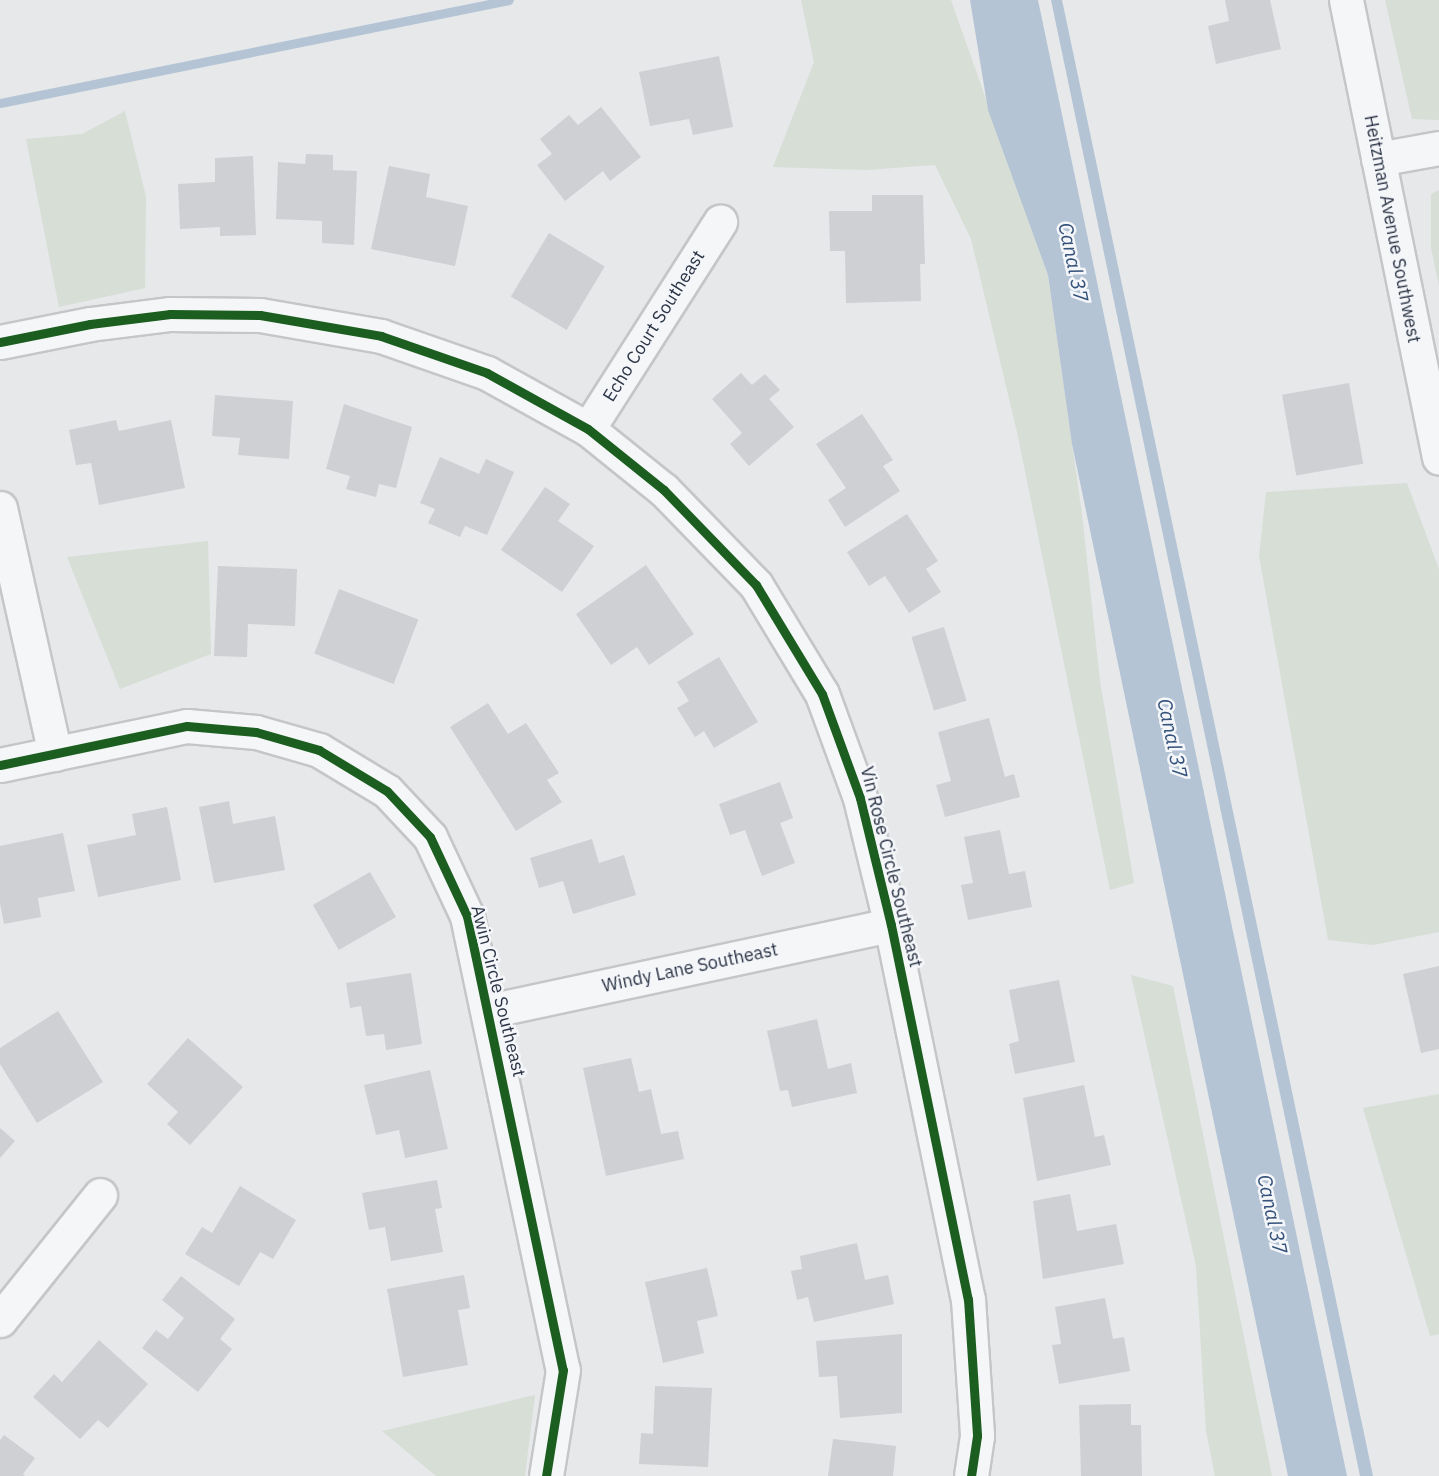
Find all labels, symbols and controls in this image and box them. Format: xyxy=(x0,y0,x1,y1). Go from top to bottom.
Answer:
street label: Heitzman Avenue Southwest xyxy=(1359,113,1425,345)
water label: Canal 37 xyxy=(1054,220,1094,304)
street label: Echo Court Southeast xyxy=(599,246,709,406)
water label: Canal 37 xyxy=(1153,696,1193,780)
street label: Vin Rose Circle Southeast xyxy=(856,764,926,970)
street label: Awin Circle Southeast xyxy=(466,903,530,1079)
street label: Windy Lane Southeast xyxy=(600,939,780,997)
water label: Canal 37 xyxy=(1253,1172,1293,1256)

